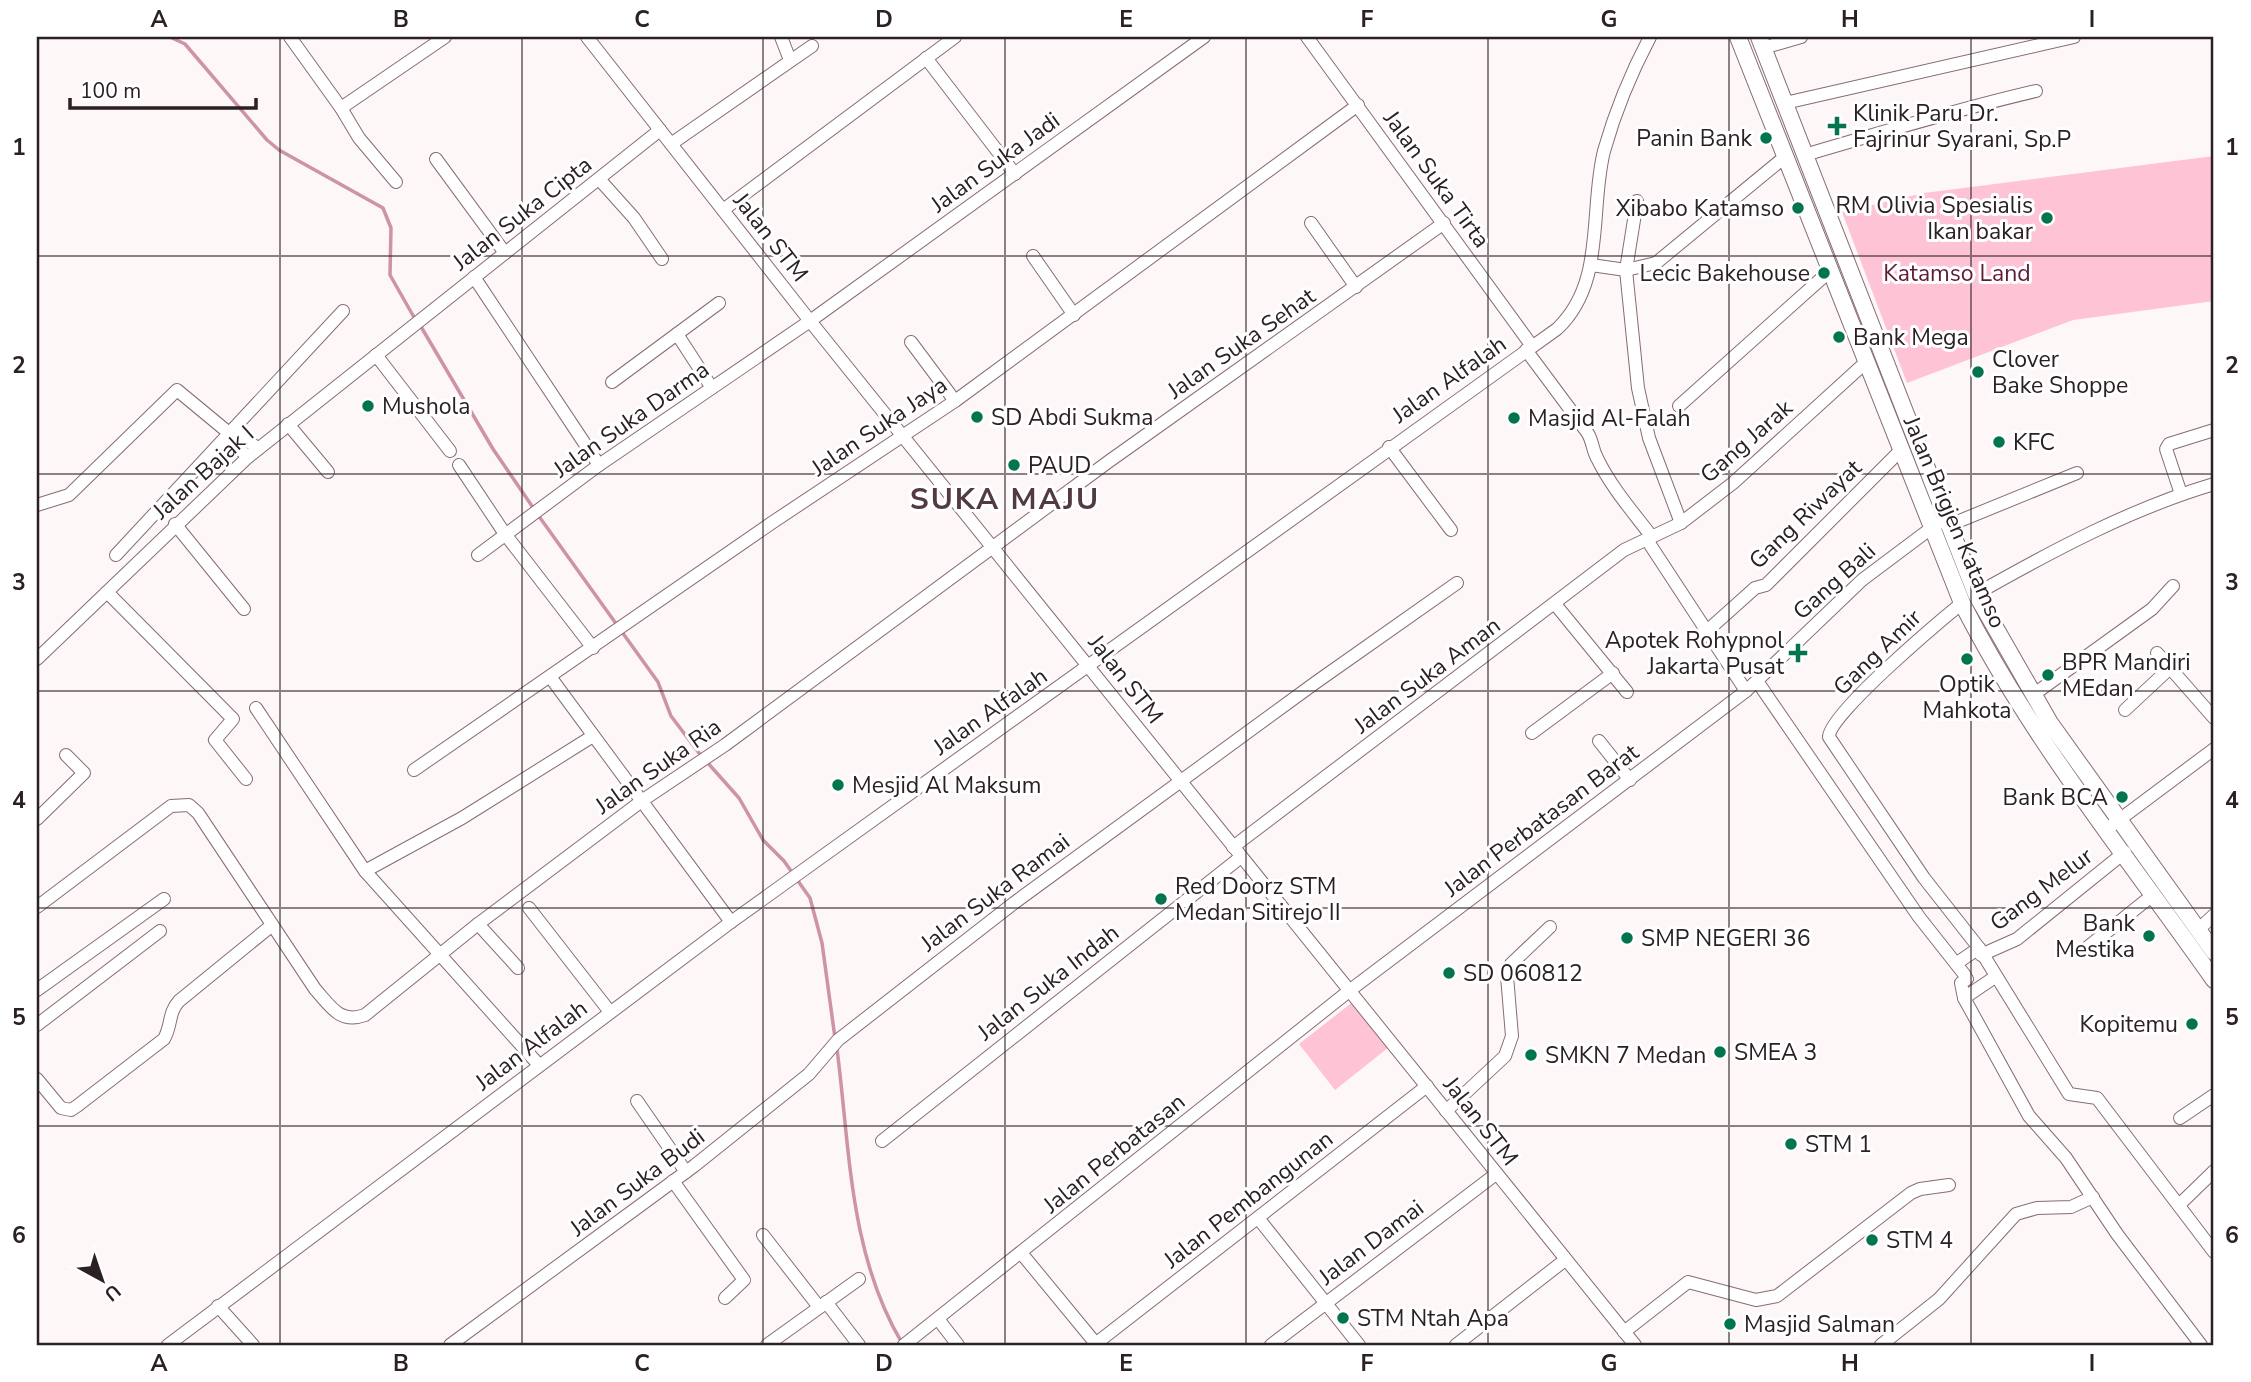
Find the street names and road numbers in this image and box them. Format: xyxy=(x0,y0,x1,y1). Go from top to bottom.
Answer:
street label: Jalan Suka Tirta xyxy=(1376,104,1497,254)
street label: Jalan Suka Jadi xyxy=(924,105,1066,220)
street label: Jalan Suka Cipta xyxy=(446,149,598,278)
street label: Jalan STM xyxy=(725,186,815,288)
street label: Jalan Suka Sehat xyxy=(1160,280,1322,407)
street label: Jalan Alfalah xyxy=(1385,329,1513,431)
street label: Jalan Suka Darma xyxy=(546,354,715,485)
street label: Jalan Suka Jaya xyxy=(805,370,953,484)
street label: Gang Jarak xyxy=(1694,392,1799,490)
street label: Jalan Brigjen Katamso xyxy=(1895,411,2013,633)
street label: Jalan Bajak I xyxy=(145,419,261,527)
street label: Gang Riwayat xyxy=(1742,452,1869,576)
street label: Gang Bali xyxy=(1786,536,1882,627)
street label: Gang Amir xyxy=(1827,602,1929,702)
street label: Jalan Suka Aman xyxy=(1347,610,1507,741)
street label: Jalan STM xyxy=(1080,628,1170,730)
street label: Jalan Alfalah xyxy=(926,661,1054,763)
street label: Jalan Suka Ria xyxy=(588,712,727,822)
street label: Jalan Perbatasan Barat xyxy=(1437,736,1646,904)
street label: Jalan Suka Ramai xyxy=(914,826,1076,959)
street label: Gang Melur xyxy=(1984,840,2100,938)
street label: Jalan Suka Indah xyxy=(970,917,1126,1048)
street label: Jalan Alfalah xyxy=(468,993,594,1098)
street label: Jalan STM xyxy=(1435,1070,1525,1172)
street label: Jalan Perbatasan xyxy=(1036,1086,1192,1221)
street label: Jalan Suka Budi xyxy=(563,1121,711,1244)
street label: Jalan Pembangunan xyxy=(1156,1123,1339,1276)
street label: Jalan Damai xyxy=(1312,1193,1430,1293)

